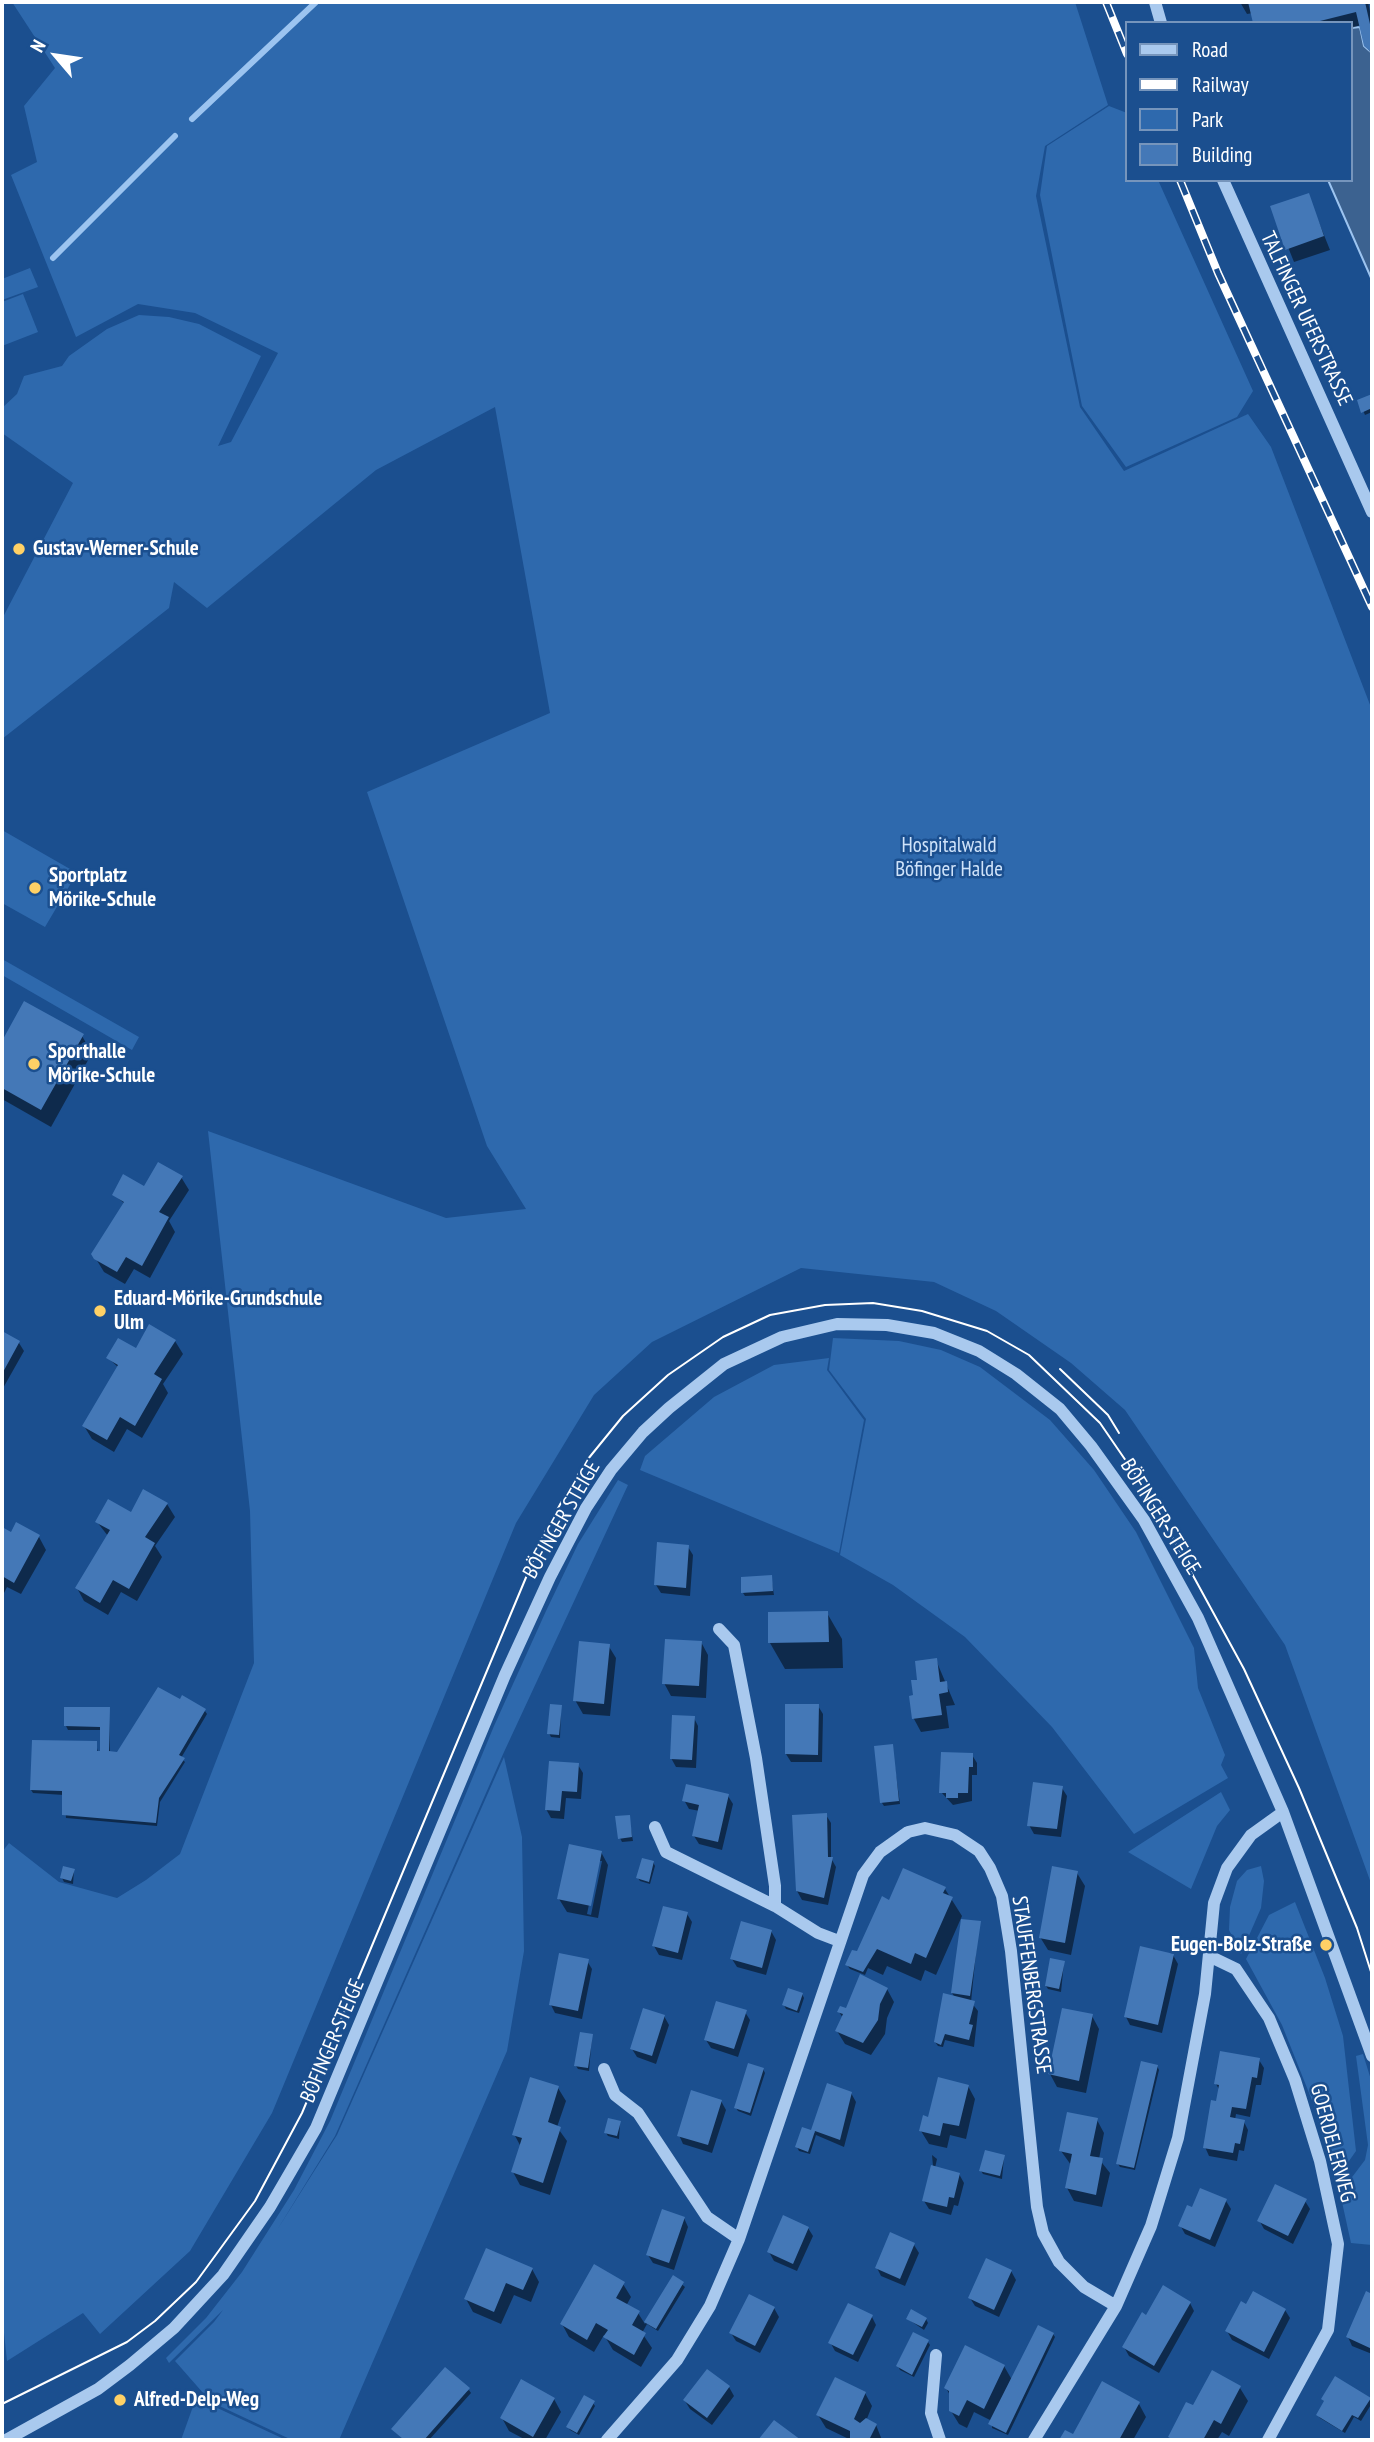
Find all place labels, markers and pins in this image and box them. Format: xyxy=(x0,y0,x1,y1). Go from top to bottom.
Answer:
place label: Gustav-Werner-Schule xyxy=(33,536,199,562)
marker: Gustav-Werner-Schule xyxy=(11,541,27,557)
place label: Sportplatz Mörike-Schule xyxy=(49,863,156,913)
marker: Sportplatz Mörike-Schule xyxy=(27,880,43,896)
place label: Sporthalle Mörike-Schule xyxy=(48,1039,155,1089)
marker: Sporthalle Mörike-Schule xyxy=(26,1056,42,1072)
place label: Eduard-Mörike-Grundschule Ulm xyxy=(114,1286,322,1336)
marker: Eduard-Mörike-Grundschule Ulm xyxy=(92,1303,108,1319)
place label: Eugen-Bolz-Straße xyxy=(1171,1932,1312,1958)
marker: Eugen-Bolz-Straße xyxy=(1318,1937,1334,1953)
place label: Alfred-Delp-Weg xyxy=(134,2387,259,2413)
marker: Alfred-Delp-Weg xyxy=(112,2392,128,2408)

